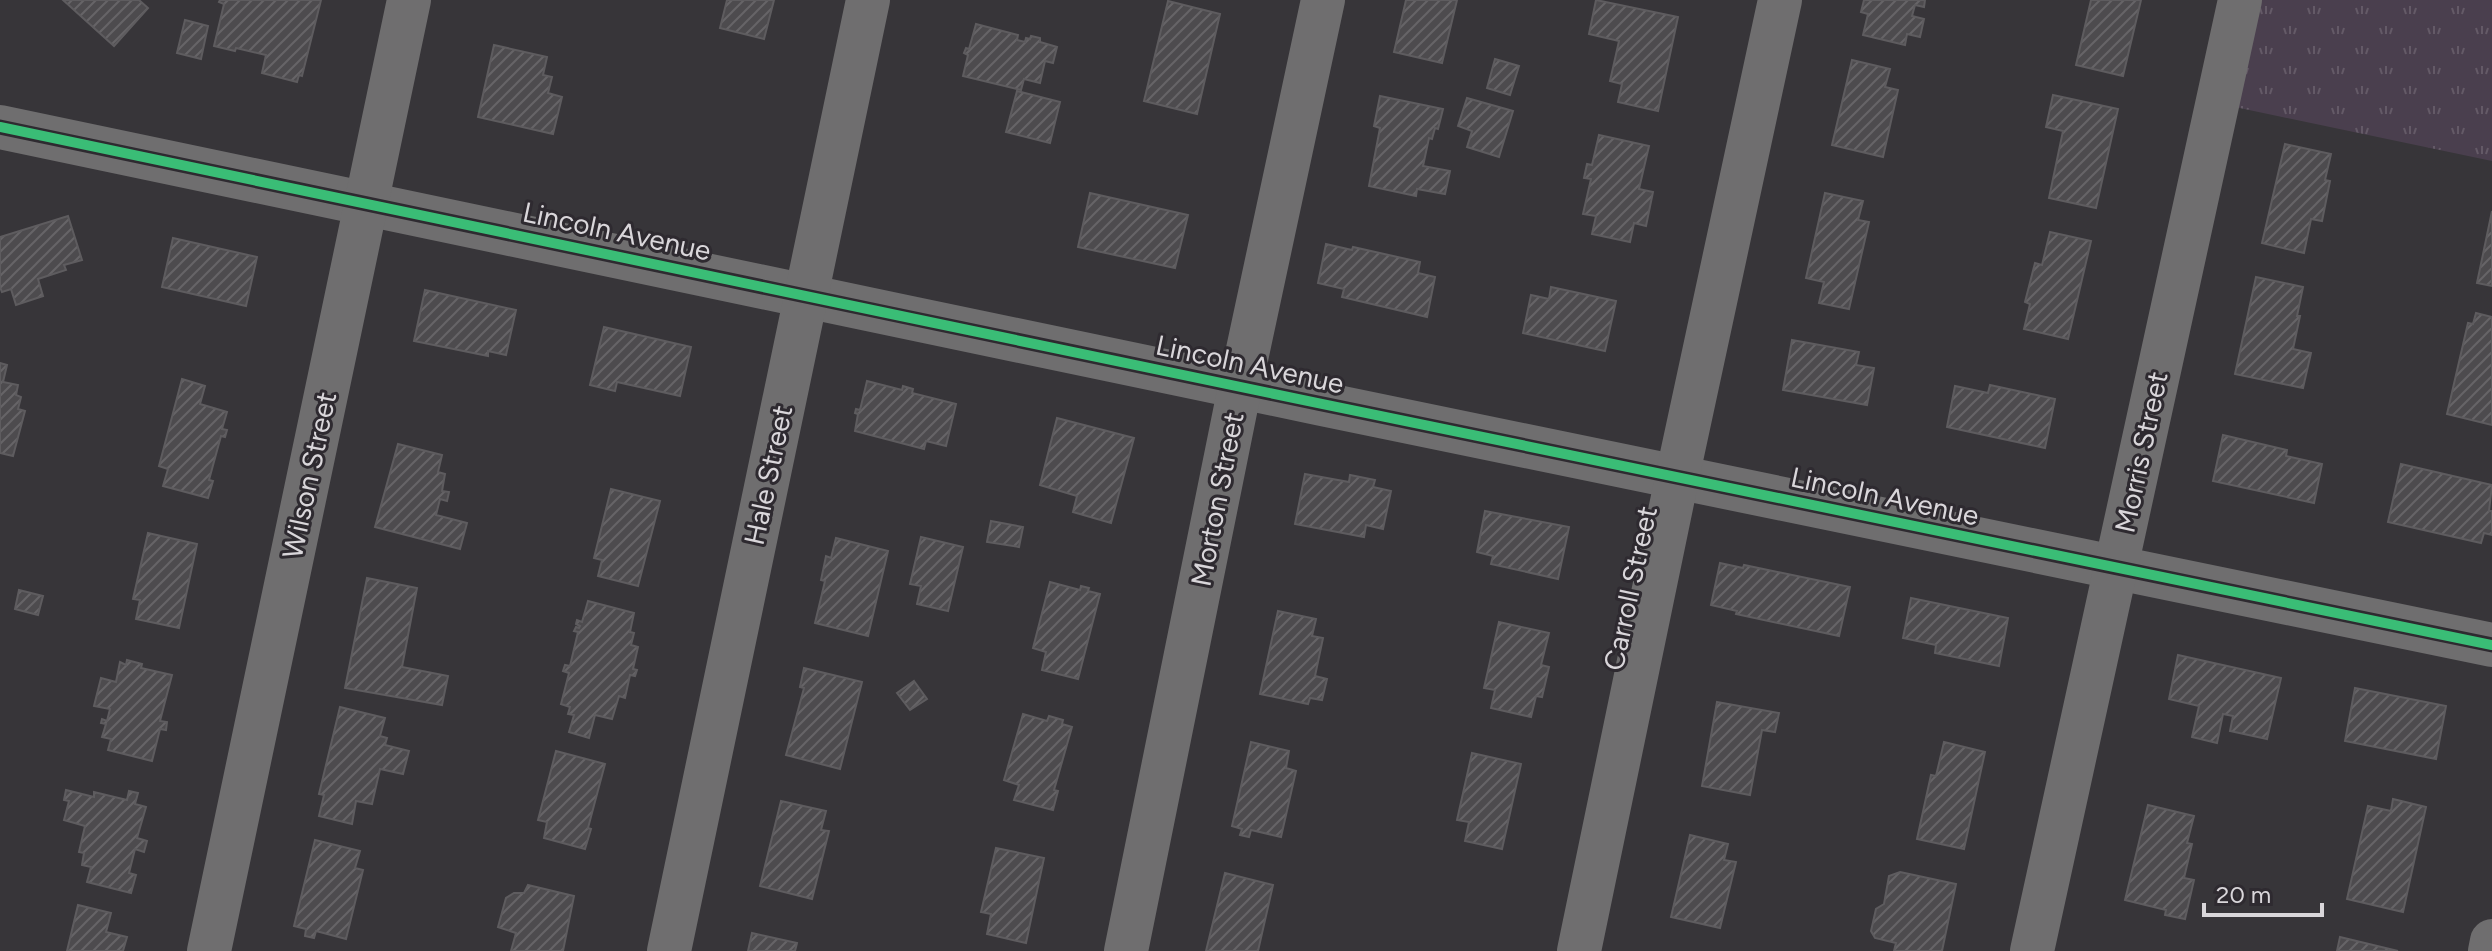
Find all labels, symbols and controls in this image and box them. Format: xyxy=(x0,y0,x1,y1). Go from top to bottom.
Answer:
street label: Lincoln Avenue xyxy=(520,194,714,268)
street label: Lincoln Avenue xyxy=(1153,327,1347,401)
street label: Morris Street xyxy=(2107,368,2175,536)
street label: Wilson Street xyxy=(275,388,343,562)
street label: Hale Street xyxy=(737,402,799,548)
street label: Morton Street xyxy=(1183,409,1251,589)
street label: Lincoln Avenue xyxy=(1788,459,1982,533)
street label: Carroll Street xyxy=(1596,503,1664,673)
scale bar xyxy=(2204,867,2322,917)
text: 20 m xyxy=(2216,880,2271,909)

